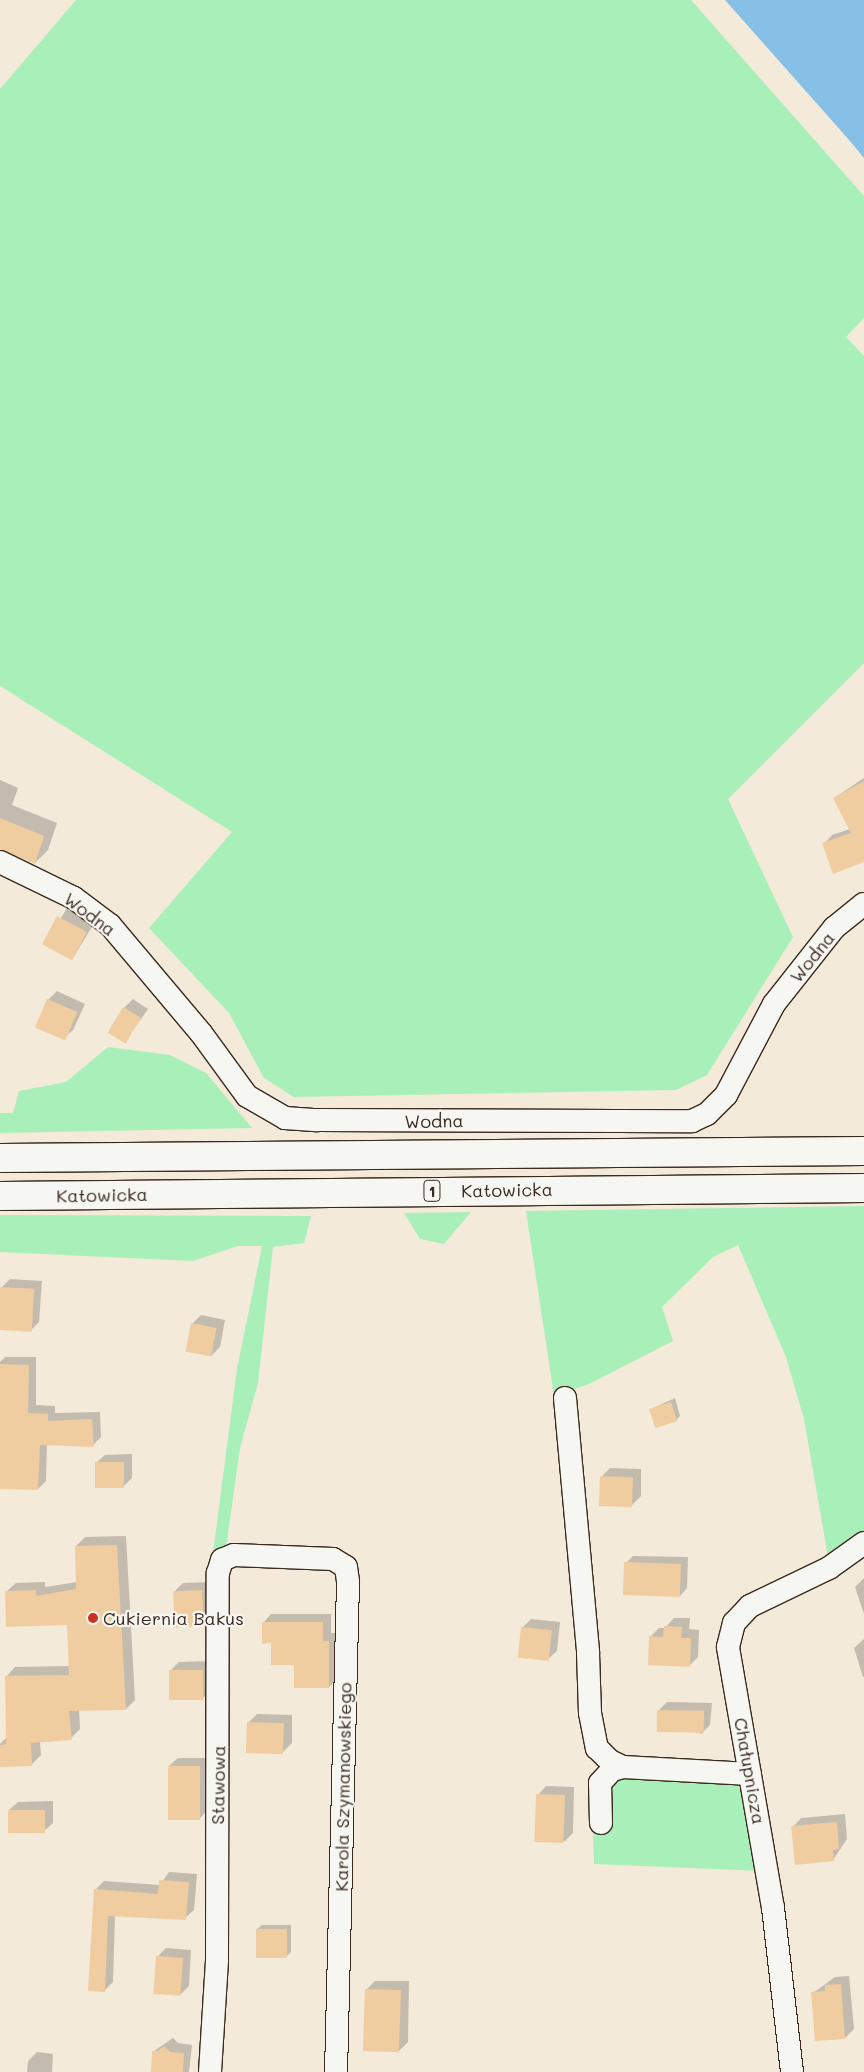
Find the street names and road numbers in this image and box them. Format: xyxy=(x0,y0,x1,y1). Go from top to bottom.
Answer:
street label: Wodna xyxy=(60,888,120,940)
street label: Wodna xyxy=(785,927,839,987)
street label: Wodna xyxy=(404,1110,464,1132)
road number: 1 xyxy=(423,1178,441,1204)
street label: Katowicka xyxy=(461,1178,553,1202)
street label: Katowicka xyxy=(56,1183,148,1207)
street label: Karola Szymanowskiego xyxy=(330,1682,356,1892)
street label: Chałupnicza xyxy=(730,1716,770,1826)
street label: Stawowa xyxy=(207,1745,229,1825)

